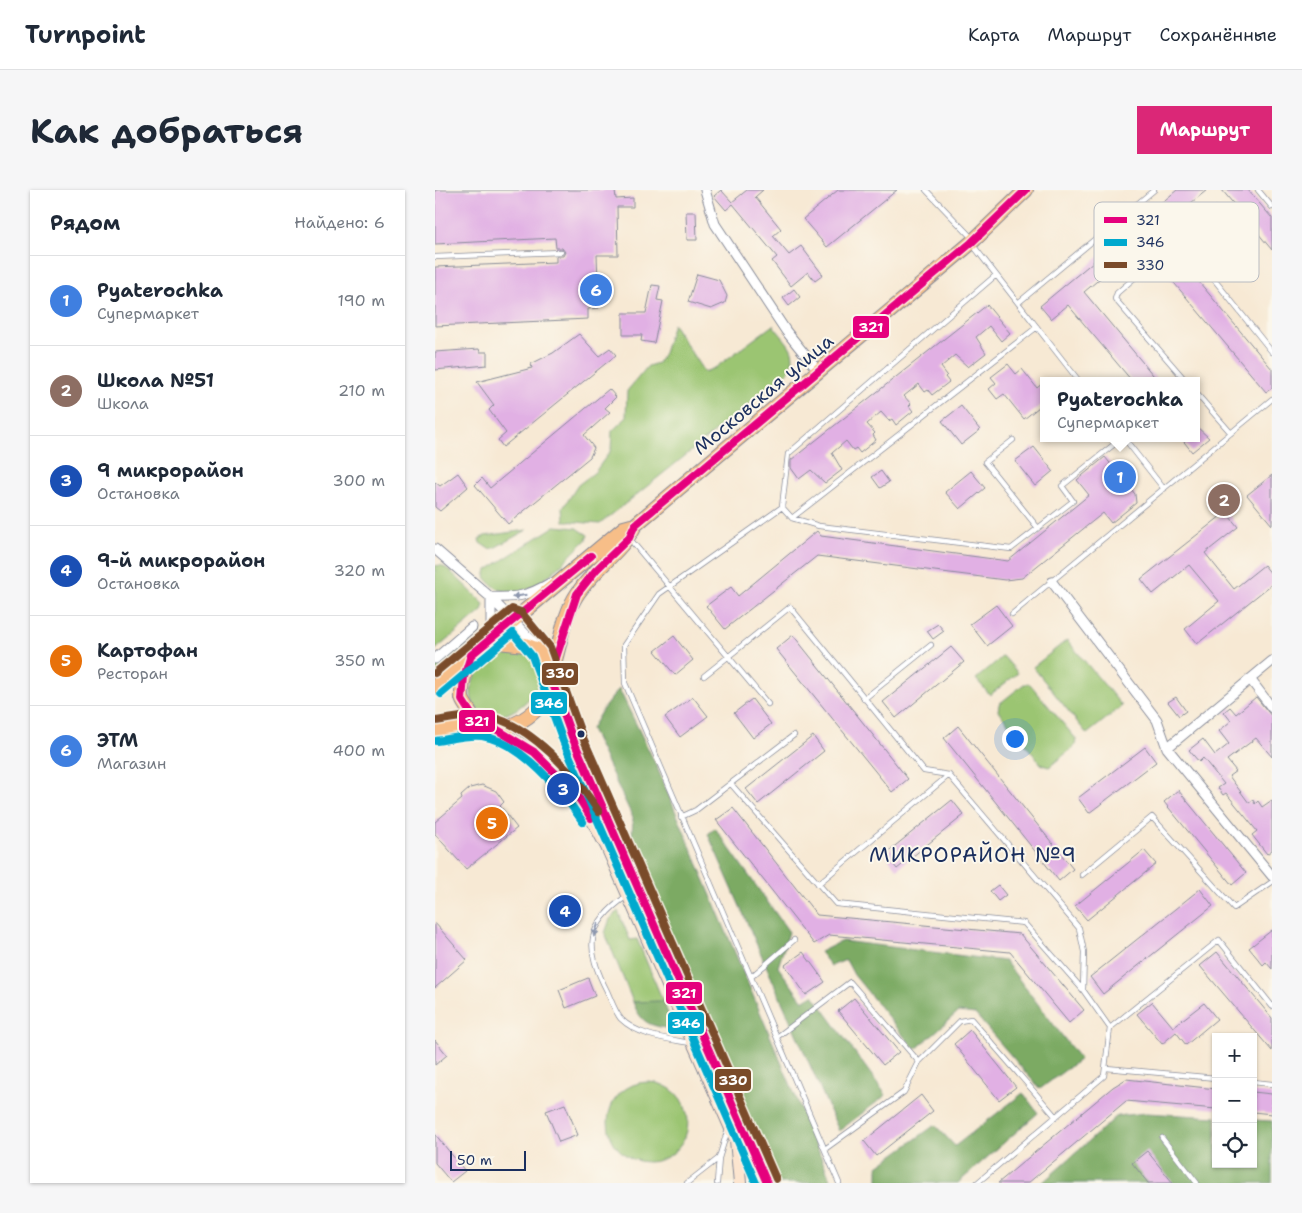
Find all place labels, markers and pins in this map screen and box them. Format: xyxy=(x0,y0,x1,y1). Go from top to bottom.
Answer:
pin: 6 xyxy=(580,271,612,309)
pin: 1 xyxy=(1104,458,1136,496)
pin: 2 xyxy=(1208,481,1240,519)
unlabelled marker xyxy=(576,729,586,739)
pin: 3 xyxy=(547,770,579,808)
pin: 5 xyxy=(476,804,508,842)
pin: 4 xyxy=(549,892,581,930)

